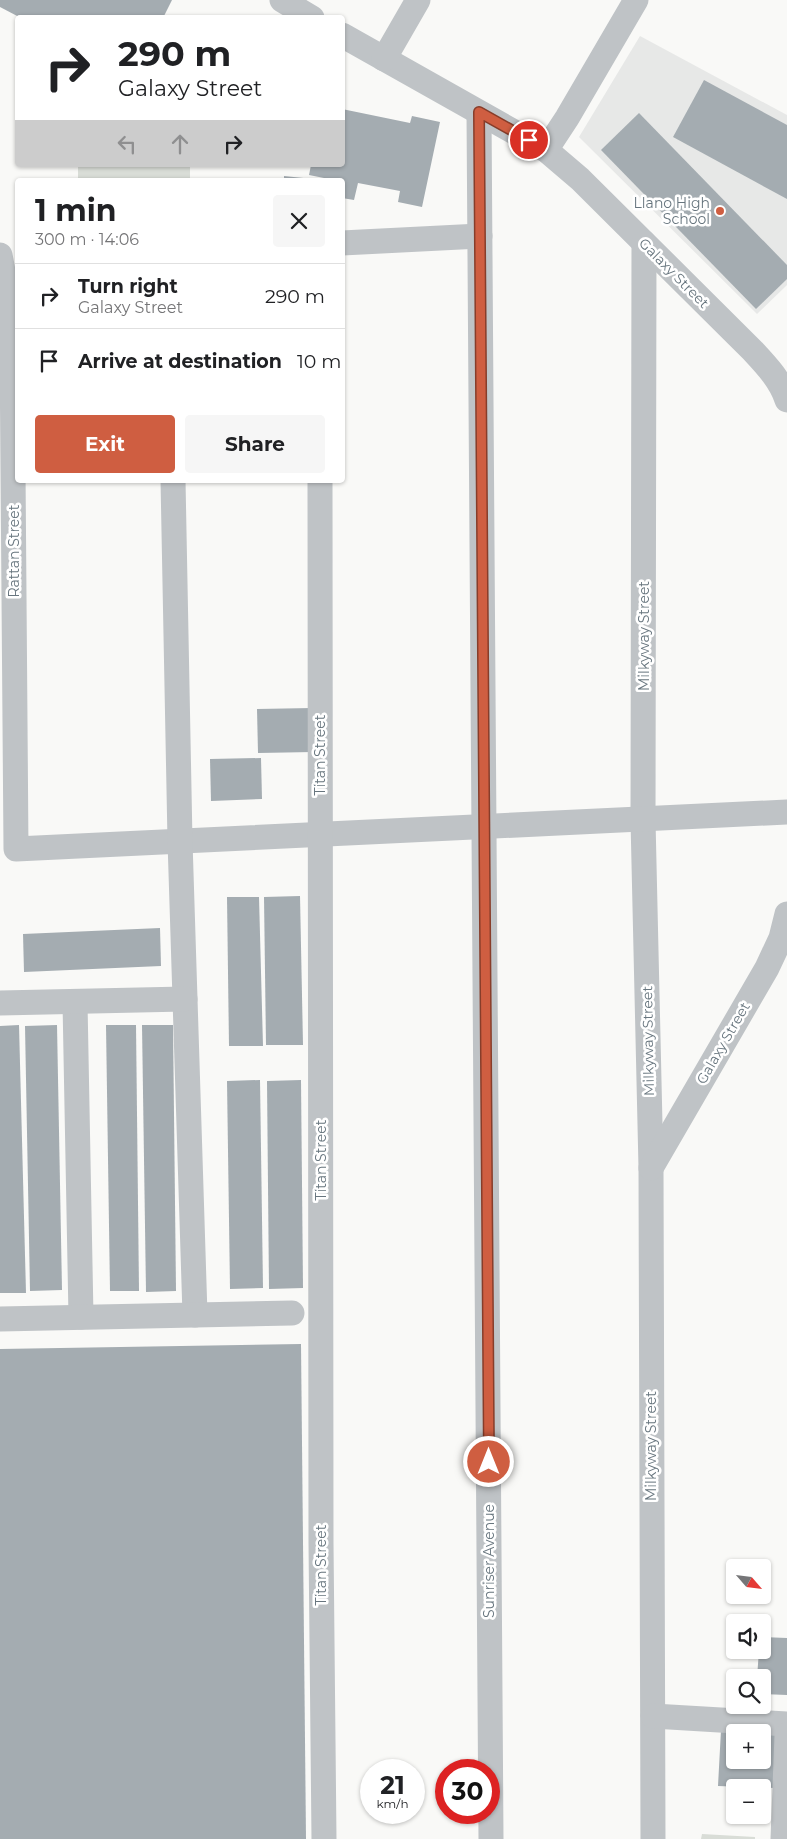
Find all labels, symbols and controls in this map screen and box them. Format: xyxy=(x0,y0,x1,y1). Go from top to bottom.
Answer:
text: 290 m xyxy=(118,32,231,75)
icon: right xyxy=(35,35,100,100)
text: Galaxy Street xyxy=(118,75,262,102)
pin xyxy=(508,119,550,161)
icon: arrive xyxy=(515,126,543,154)
icon: left xyxy=(113,130,141,158)
icon: ahead xyxy=(166,130,194,158)
icon: right xyxy=(219,130,247,158)
text: 1 min xyxy=(35,192,116,229)
place label: Llano High School xyxy=(634,194,710,228)
button: close xyxy=(273,195,325,247)
marker: Llano High School xyxy=(714,205,726,217)
text: 300 m · 14:06 xyxy=(35,230,139,249)
street label: Galaxy Street xyxy=(635,234,713,312)
text: Turn right xyxy=(78,275,178,298)
icon: right xyxy=(35,282,63,310)
text: 290 m xyxy=(265,285,325,308)
text: Galaxy Street xyxy=(78,298,183,317)
icon: arrive xyxy=(35,347,63,375)
text: Arrive at destination xyxy=(78,350,282,373)
text: 10 m xyxy=(297,350,342,373)
button: Exit xyxy=(35,415,175,473)
button: Share xyxy=(185,415,325,473)
street label: Rattan Street xyxy=(5,504,23,597)
street label: Milkyway Street xyxy=(635,581,653,691)
street label: Titan Street xyxy=(311,714,329,795)
street label: Milkyway Street xyxy=(638,986,658,1096)
street label: Galaxy Street xyxy=(692,998,754,1087)
street label: Titan Street xyxy=(312,1119,330,1200)
street label: Milkyway Street xyxy=(642,1391,660,1501)
position arrow xyxy=(462,1435,514,1487)
street label: Sunriser Avenue xyxy=(480,1504,498,1618)
street label: Titan Street xyxy=(312,1524,330,1605)
north arrow xyxy=(726,1559,771,1604)
map controls xyxy=(726,1559,771,1824)
button: sound xyxy=(726,1614,771,1659)
button: search xyxy=(726,1669,771,1714)
button: + xyxy=(726,1724,771,1769)
speed limit sign: 30 xyxy=(435,1759,500,1824)
text: 21 xyxy=(380,1770,405,1800)
button: − xyxy=(726,1779,771,1824)
text: km/h xyxy=(376,1796,409,1811)

